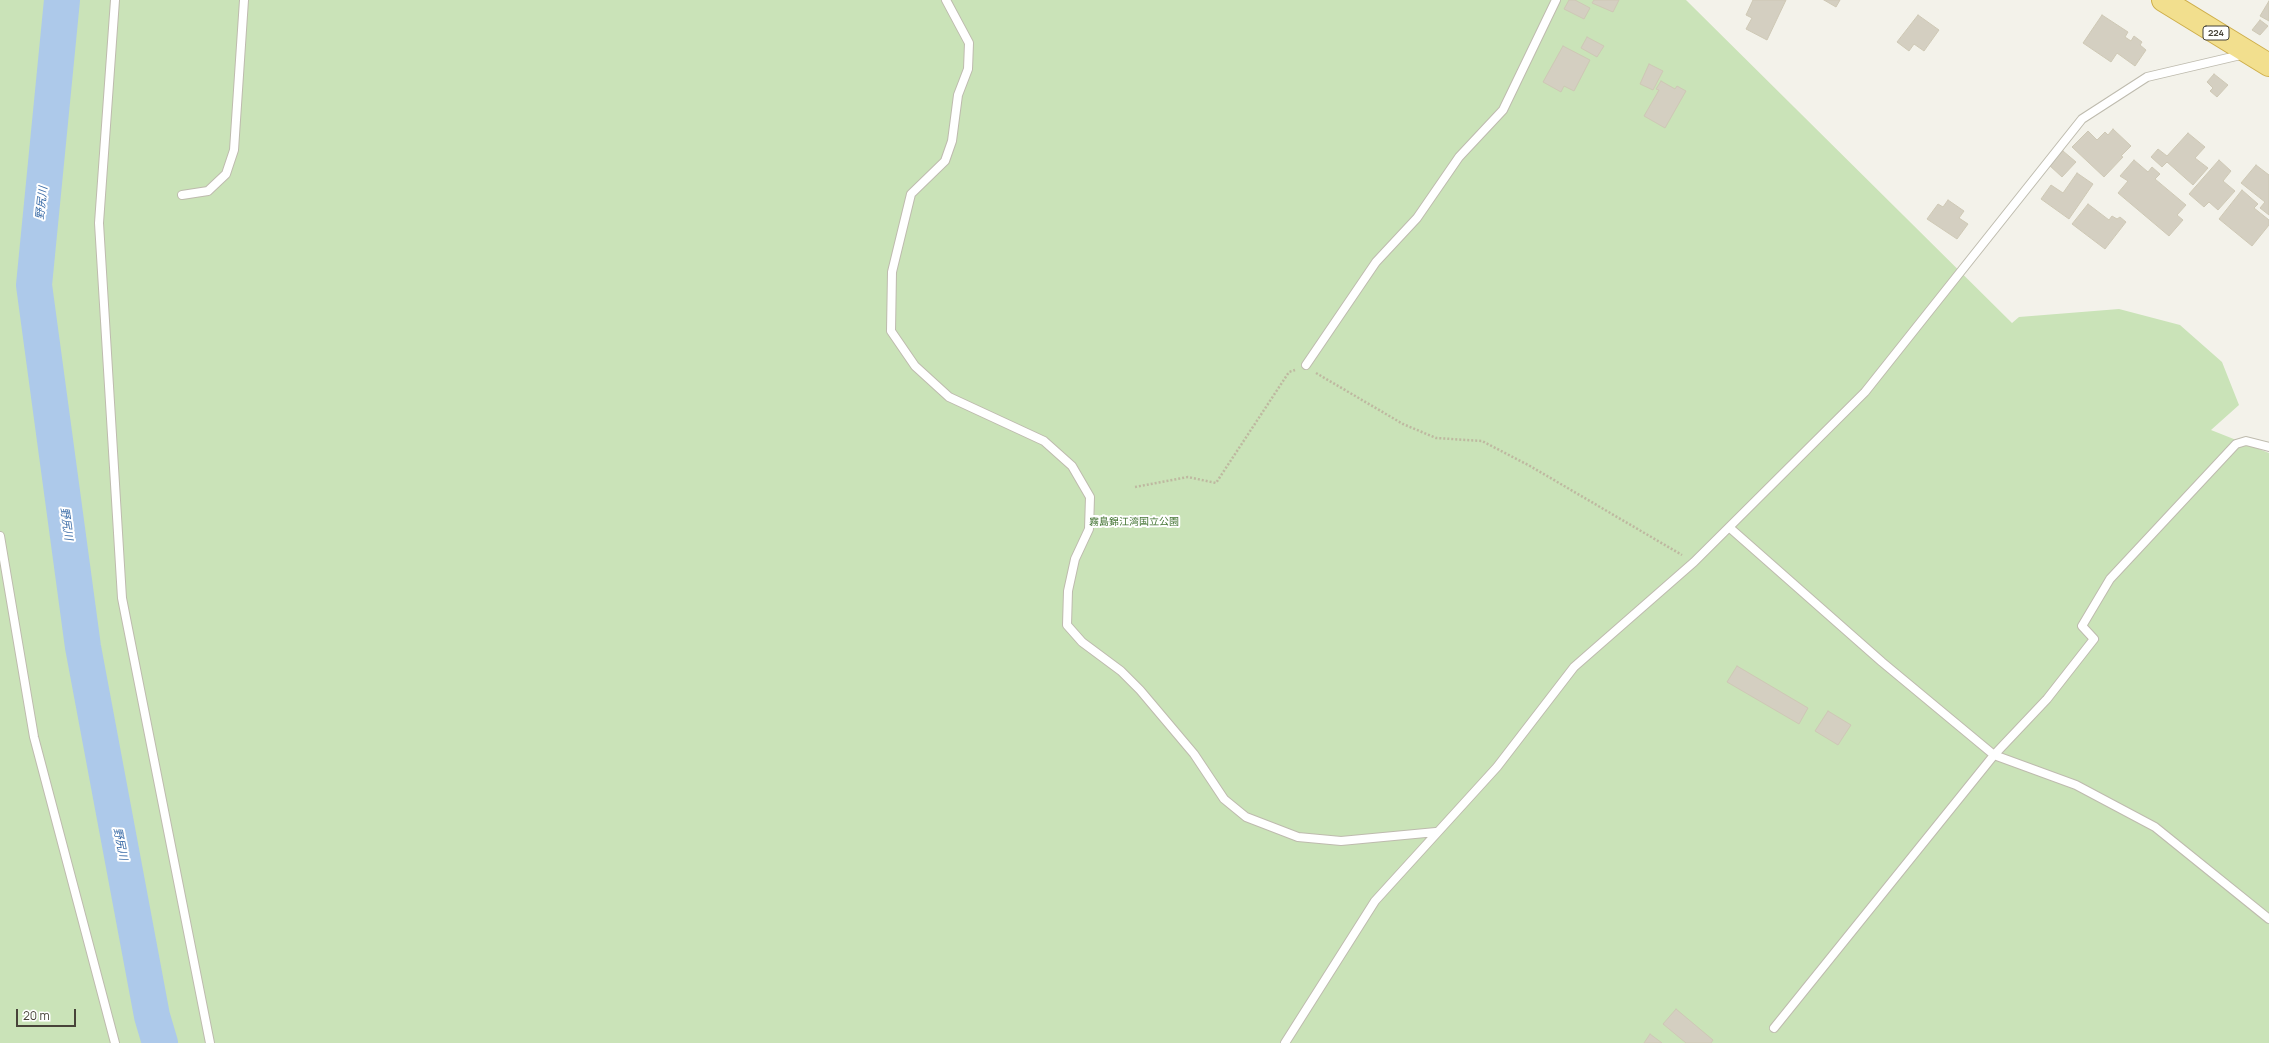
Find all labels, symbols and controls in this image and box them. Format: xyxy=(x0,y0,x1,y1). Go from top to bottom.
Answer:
road number: 224 xyxy=(2203,26,2229,40)
water label: 野尻川 xyxy=(34,186,50,220)
water label: 野尻川 xyxy=(57,507,75,541)
park label: 霧島錦江湾国立公園 xyxy=(1089,516,1179,528)
water label: 野尻川 xyxy=(110,827,130,861)
scale bar xyxy=(18,1001,78,1027)
text: 20 m xyxy=(23,1007,50,1024)

